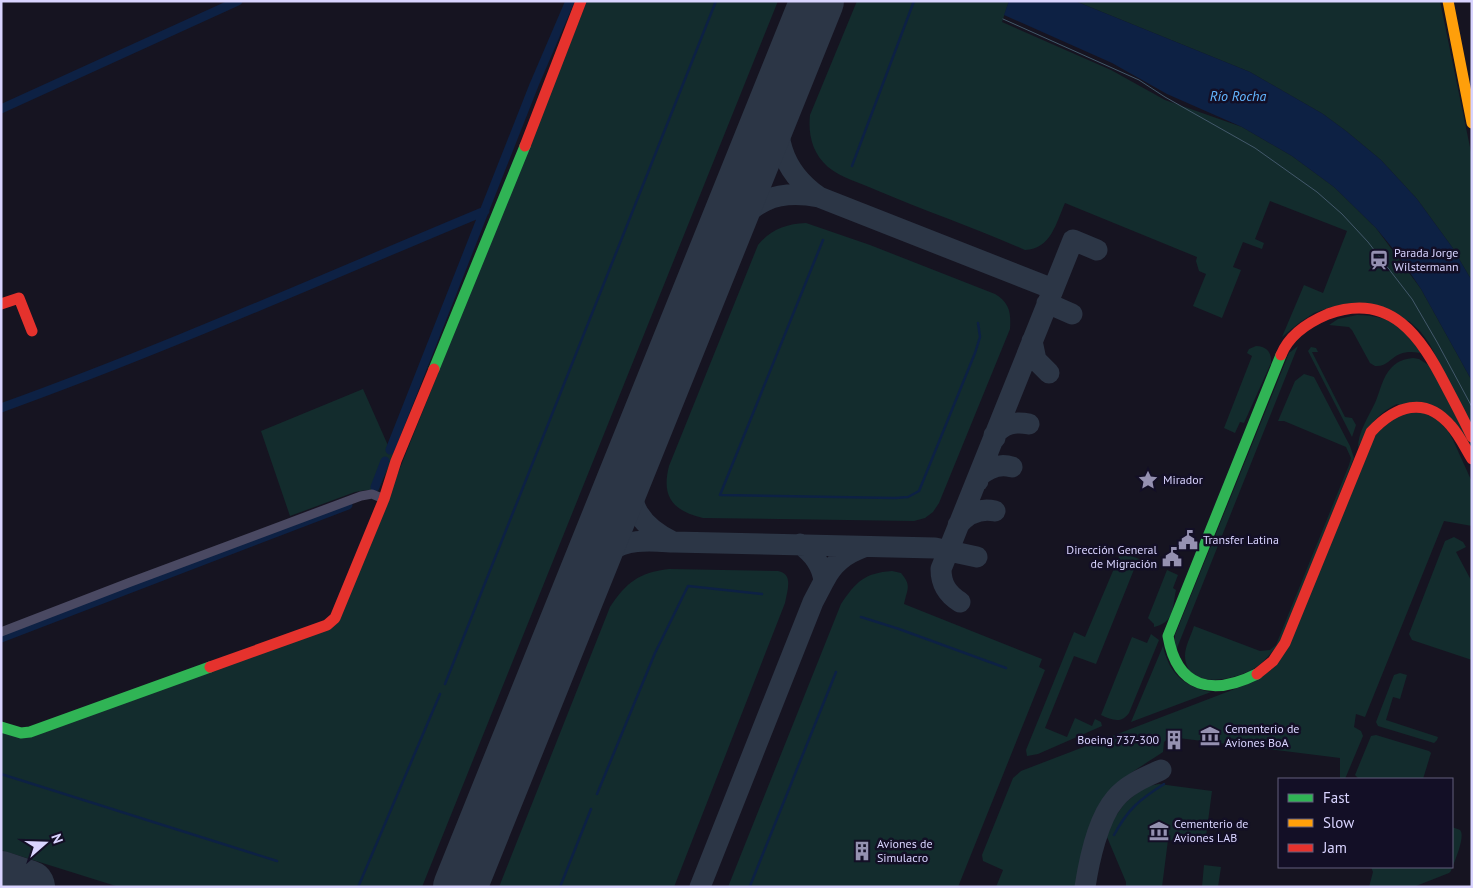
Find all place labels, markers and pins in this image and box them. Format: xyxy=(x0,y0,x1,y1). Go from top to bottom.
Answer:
place label: Parada Jorge Wilstermann xyxy=(1394,245,1459,274)
station icon: Parada Jorge Wilstermann xyxy=(1368,249,1390,271)
place icon: Mirador xyxy=(1137,469,1159,491)
place label: Mirador xyxy=(1163,472,1203,487)
public building icon: Transfer Latina xyxy=(1177,529,1199,551)
place label: Transfer Latina xyxy=(1203,532,1279,547)
place label: Dirección General de Migración xyxy=(1066,542,1157,571)
public building icon: Dirección General de Migración xyxy=(1161,546,1183,568)
place label: Cementerio de Aviones BoA xyxy=(1225,721,1299,750)
museum icon: Cementerio de Aviones BoA xyxy=(1199,725,1221,747)
building icon: Boeing 737-300 xyxy=(1163,729,1185,751)
place label: Boeing 737-300 xyxy=(1077,732,1159,747)
place label: Cementerio de Aviones LAB xyxy=(1174,816,1248,845)
museum icon: Cementerio de Aviones LAB xyxy=(1148,820,1170,842)
place label: Aviones de Simulacro xyxy=(877,836,933,865)
building icon: Aviones de Simulacro xyxy=(851,840,873,862)

